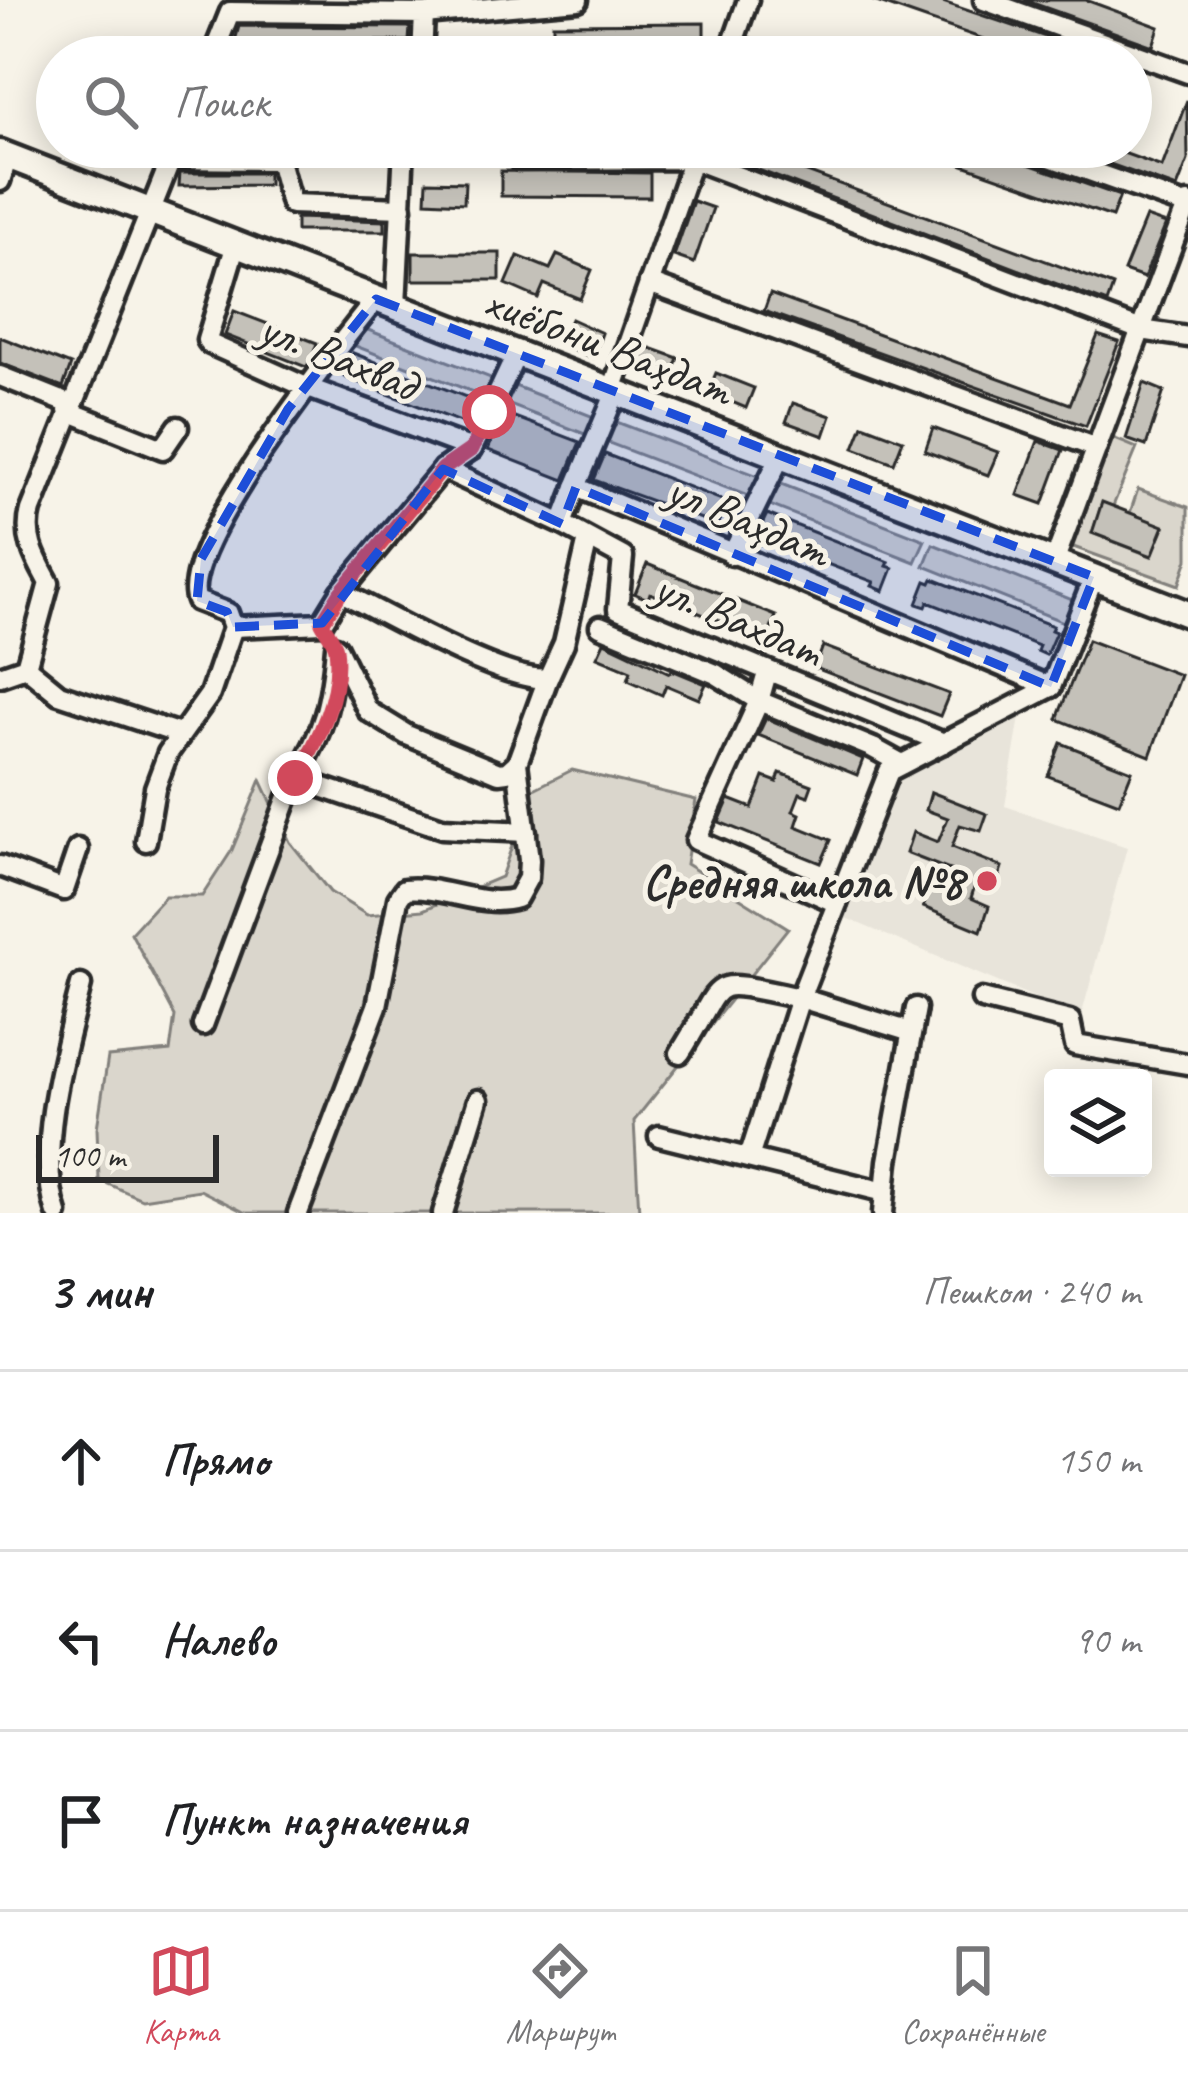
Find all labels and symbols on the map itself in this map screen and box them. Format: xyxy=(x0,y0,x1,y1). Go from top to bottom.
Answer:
street label: хиёбони Ваҳдат xyxy=(476,270,743,421)
street label: ул. Вахвад xyxy=(248,296,431,417)
route start xyxy=(462,385,516,439)
street label: ул Ваҳдат xyxy=(655,458,842,582)
street label: ул. Вахдат xyxy=(642,555,833,682)
route end xyxy=(268,751,322,805)
place label: Средняя школа №8 xyxy=(643,852,968,912)
marker: Средняя школа №8 xyxy=(974,868,1000,894)
scale bar xyxy=(36,1129,219,1182)

